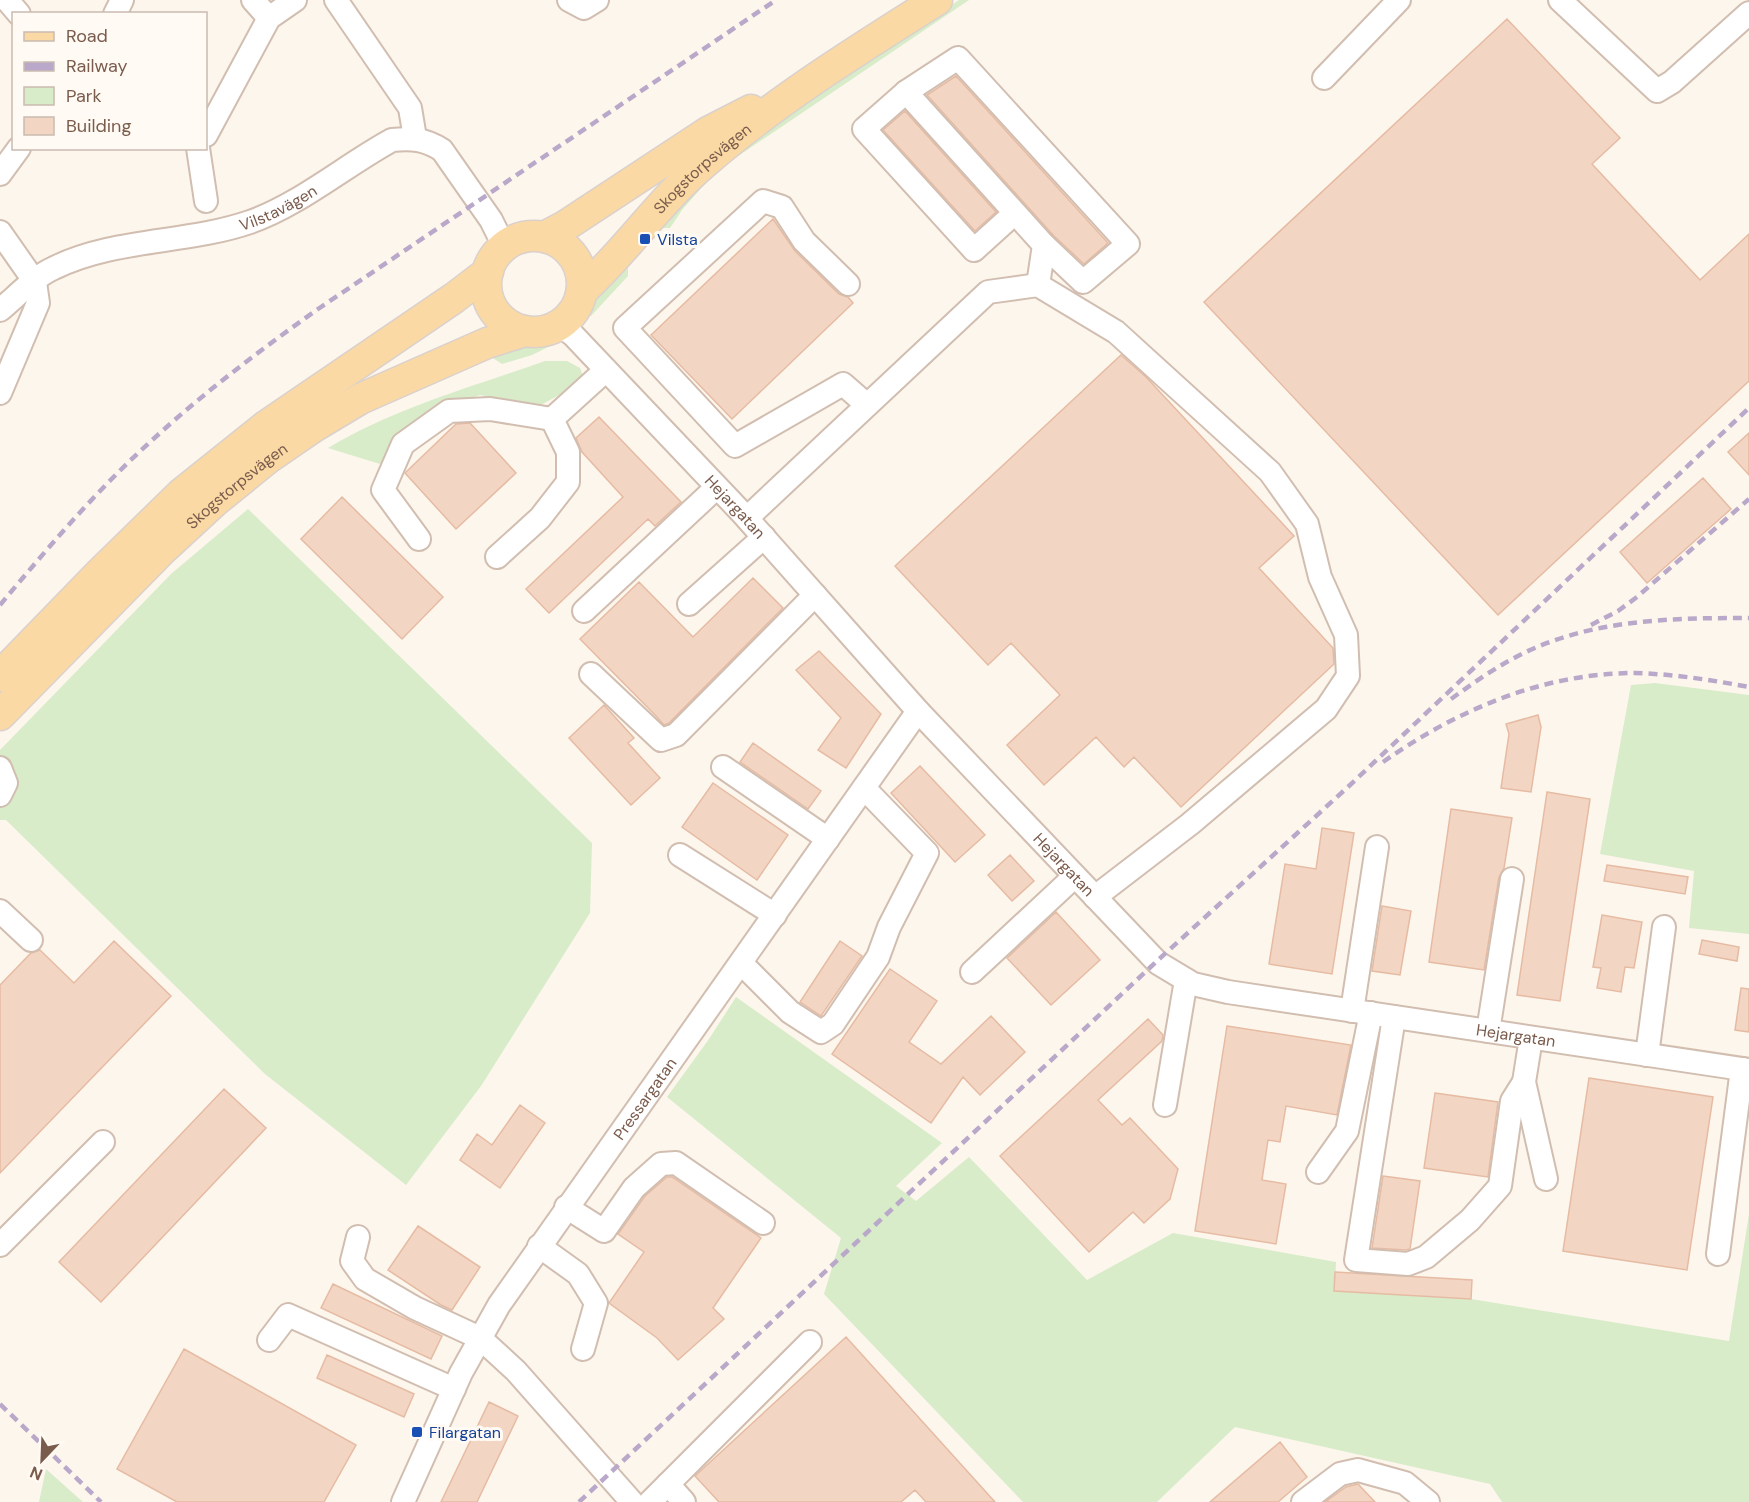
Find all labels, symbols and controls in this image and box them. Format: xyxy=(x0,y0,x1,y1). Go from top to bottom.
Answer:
legend xyxy=(12,12,207,150)
text: Road xyxy=(66,24,108,48)
text: Railway xyxy=(66,54,128,78)
text: Park xyxy=(66,84,102,108)
text: Building xyxy=(66,114,131,138)
street label: Skogstorpsvägen xyxy=(649,118,755,218)
street label: Vilstavägen xyxy=(237,180,321,235)
place label: Vilsta xyxy=(657,229,698,250)
marker: Vilsta xyxy=(638,232,652,246)
street label: Skogstorpsvägen xyxy=(181,438,291,533)
street label: Hejargatan xyxy=(701,470,770,543)
street label: Hejargatan xyxy=(1029,828,1099,901)
street label: Hejargatan xyxy=(1475,1019,1557,1051)
street label: Pressargatan xyxy=(608,1053,681,1144)
place label: Filargatan xyxy=(429,1422,501,1443)
marker: Filargatan xyxy=(410,1425,424,1439)
north arrow xyxy=(12,1430,72,1490)
text: N xyxy=(27,1461,46,1485)

